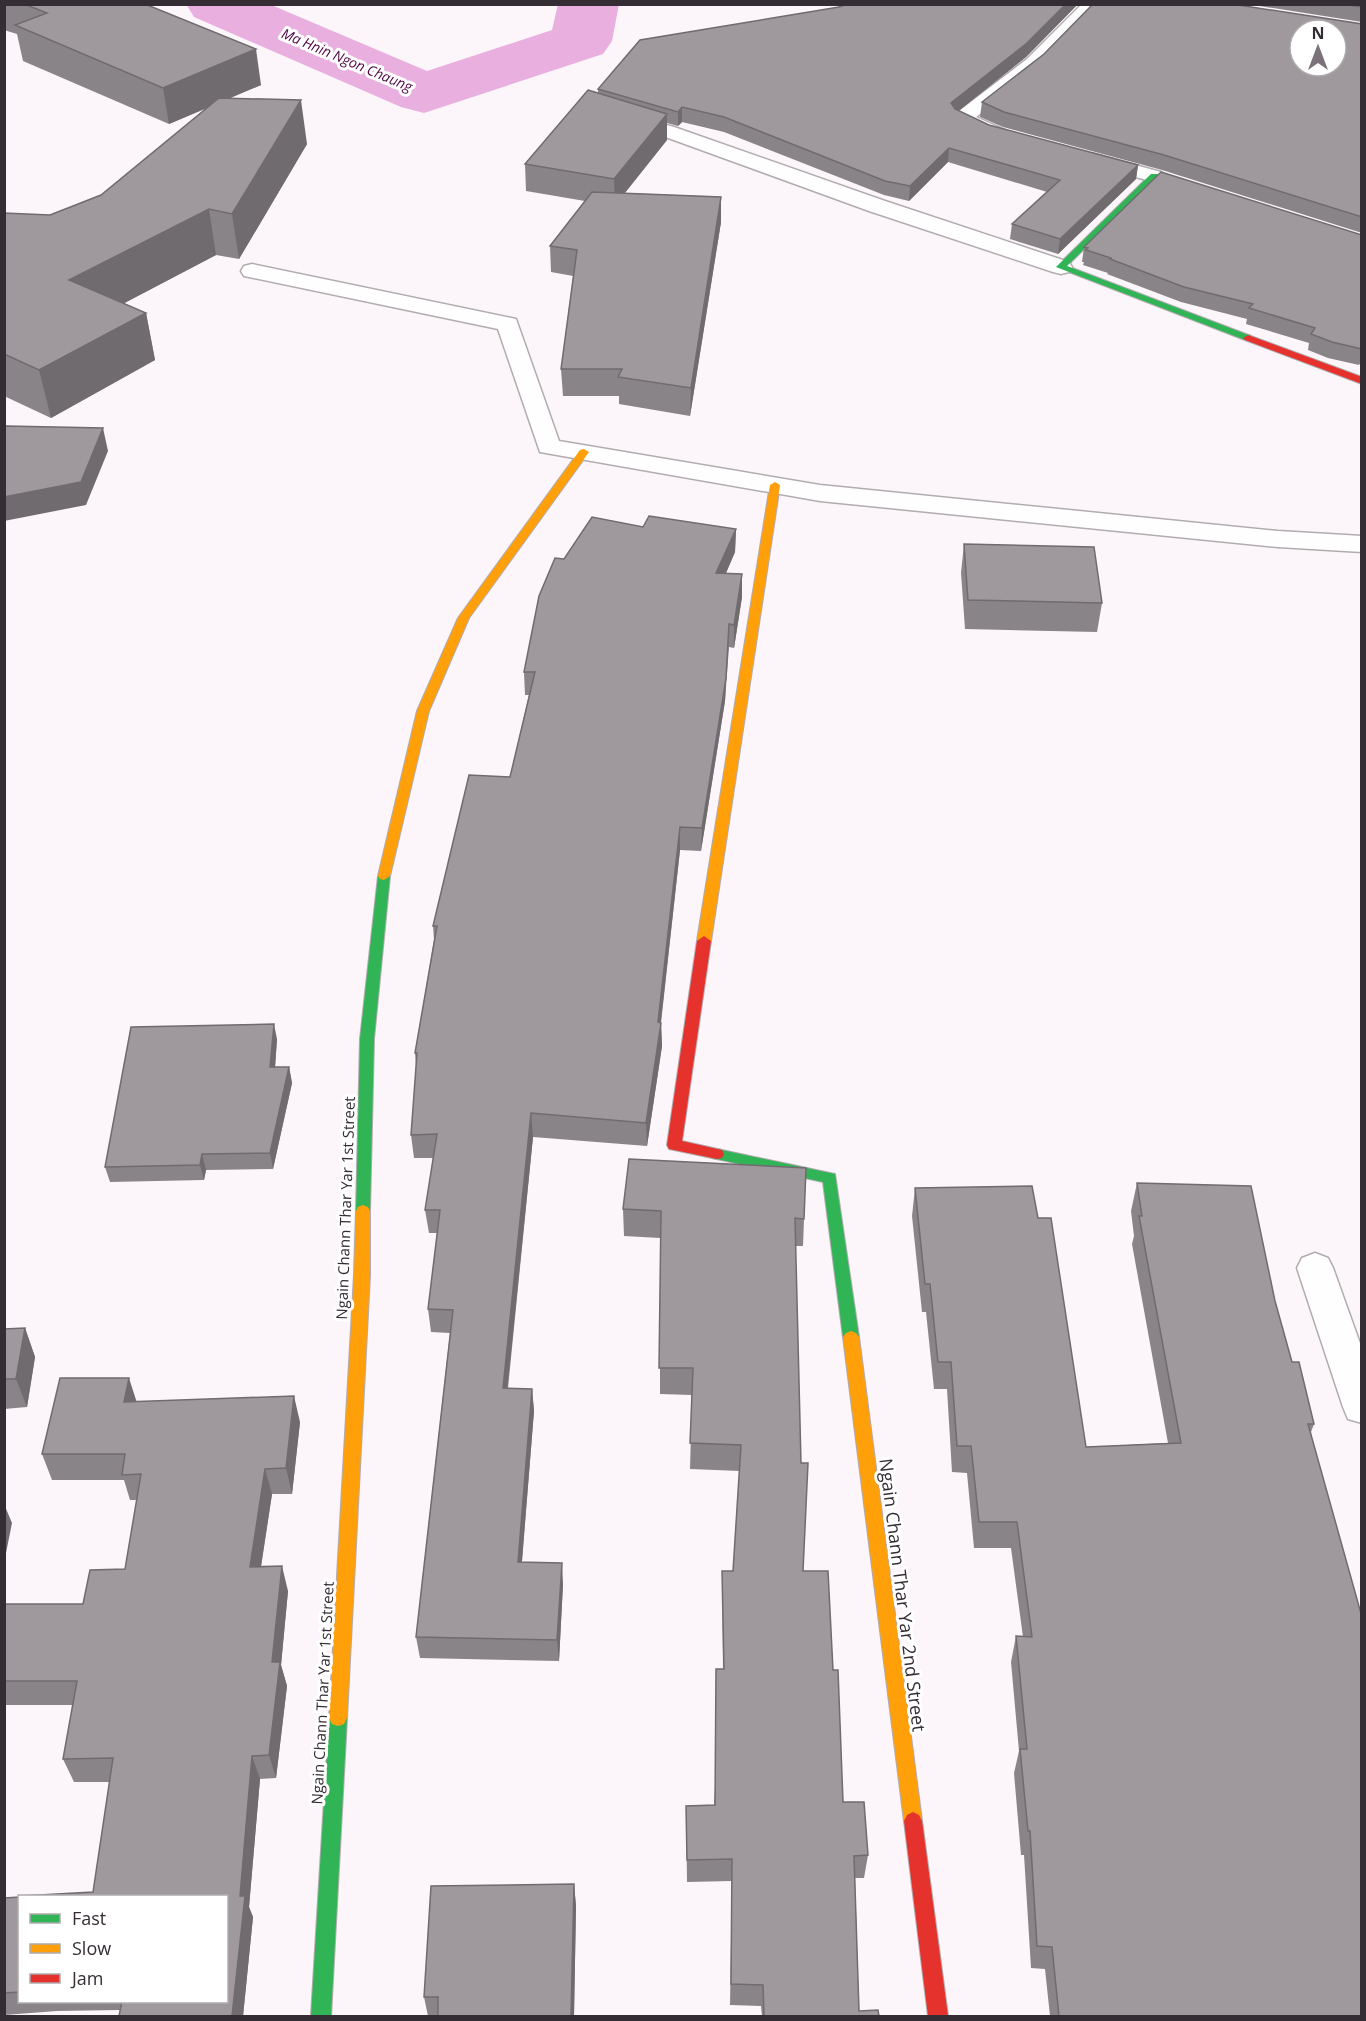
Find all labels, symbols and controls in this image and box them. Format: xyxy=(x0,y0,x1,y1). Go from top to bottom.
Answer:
north arrow xyxy=(1288,18,1348,78)
text: N xyxy=(1311,22,1325,44)
water label: Ma Hnin Ngon Chaung xyxy=(279,23,416,96)
street label: Ngain Chann Thar Yar 1st Street xyxy=(331,1096,359,1320)
street label: Ngain Chann Thar Yar 2nd Street xyxy=(874,1457,932,1733)
street label: Ngain Chann Thar Yar 1st Street xyxy=(306,1581,338,1805)
legend xyxy=(18,1895,228,2003)
text: Fast xyxy=(72,1906,106,1930)
text: Slow xyxy=(72,1936,111,1960)
text: Jam xyxy=(70,1966,104,1990)

